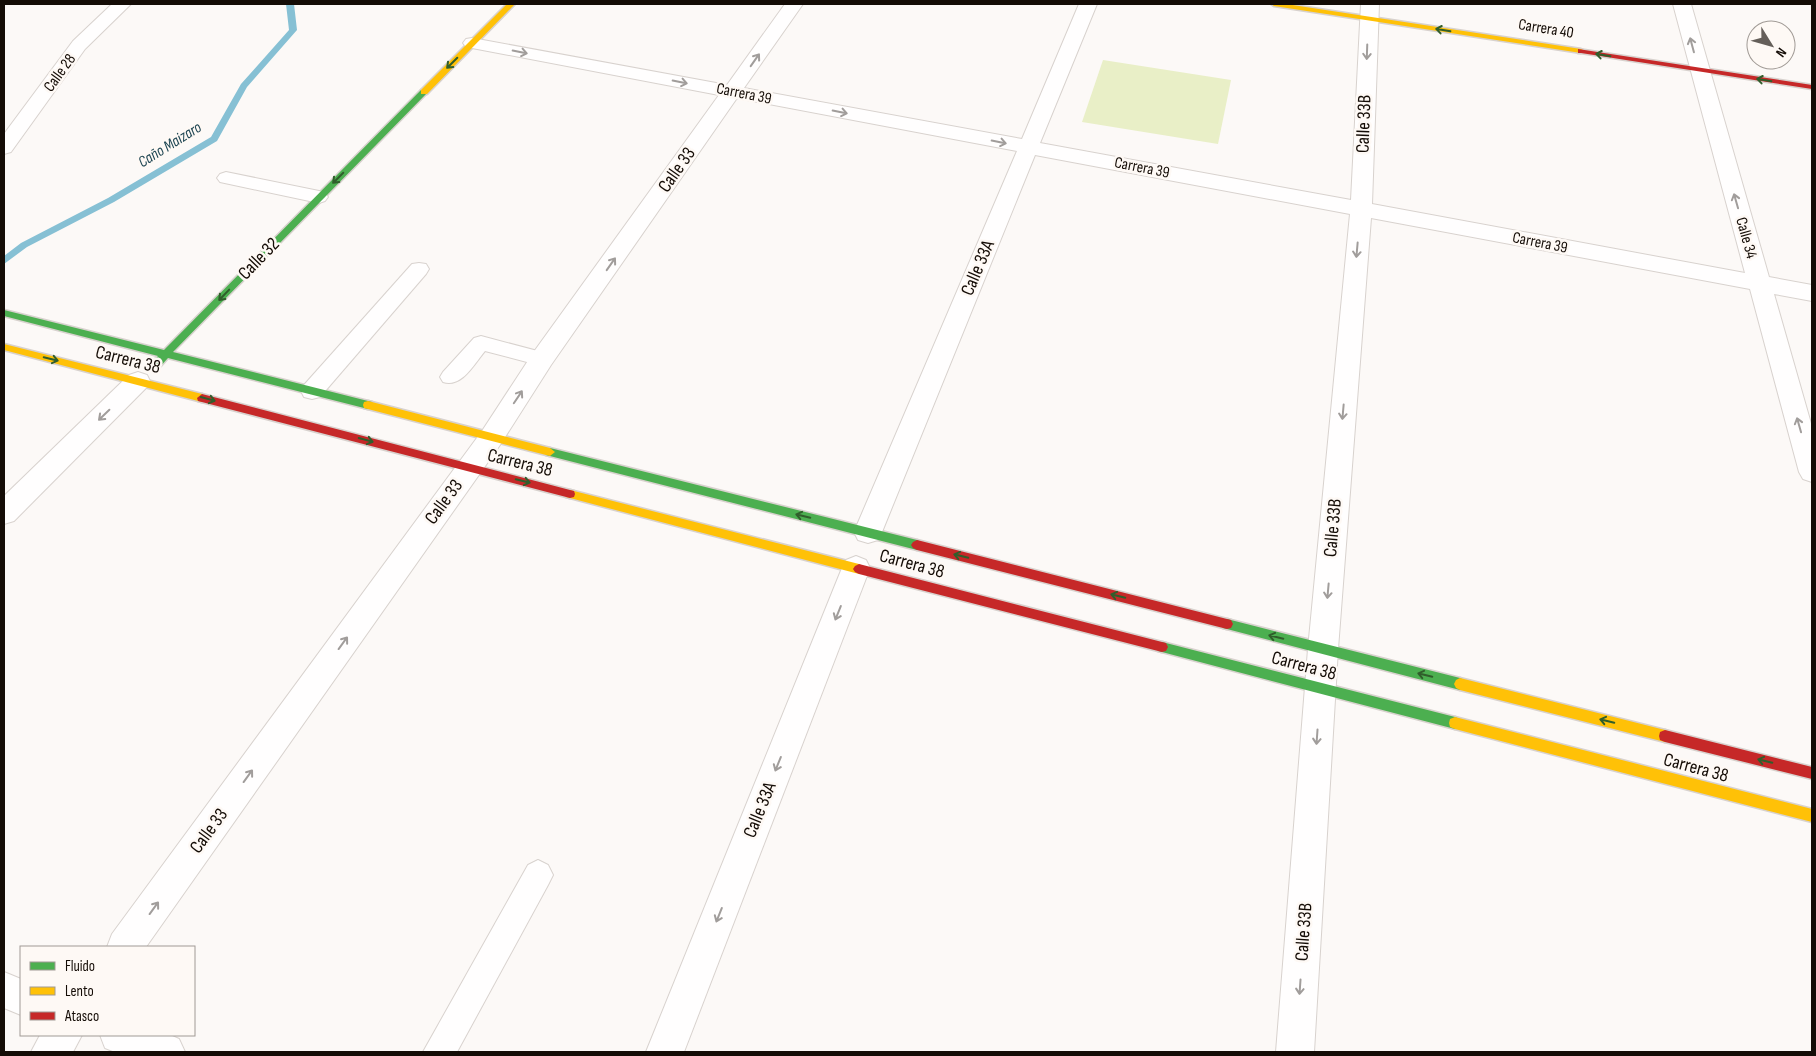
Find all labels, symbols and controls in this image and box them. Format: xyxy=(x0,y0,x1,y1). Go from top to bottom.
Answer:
street label: Carrera 40 xyxy=(1517,15,1575,43)
north arrow xyxy=(1746,20,1796,70)
one-way arrow xyxy=(1435,24,1451,34)
one-way arrow xyxy=(1687,37,1697,53)
one-way arrow xyxy=(1362,44,1371,60)
text: N xyxy=(1772,44,1790,61)
one-way arrow xyxy=(512,48,528,57)
one-way arrow xyxy=(1596,49,1612,59)
street label: Calle 28 xyxy=(40,50,80,96)
one-way arrow xyxy=(750,53,760,67)
one-way arrow xyxy=(446,57,459,69)
one-way arrow xyxy=(1756,74,1772,84)
one-way arrow xyxy=(672,77,688,87)
street label: Carrera 39 xyxy=(715,79,773,109)
street label: Calle 33B xyxy=(1351,94,1377,154)
one-way arrow xyxy=(831,107,847,117)
water label: Caño Maizaro xyxy=(135,118,206,172)
one-way arrow xyxy=(991,137,1007,147)
street label: Calle 33 xyxy=(653,143,701,197)
street label: Carrera 39 xyxy=(1113,153,1171,183)
one-way arrow xyxy=(332,172,344,185)
one-way arrow xyxy=(1730,194,1740,210)
street label: Calle 34 xyxy=(1731,215,1761,261)
street label: Carrera 39 xyxy=(1511,228,1569,258)
street label: Calle 32 xyxy=(233,233,285,285)
street label: Calle 33A xyxy=(956,236,1000,299)
one-way arrow xyxy=(1352,241,1362,257)
one-way arrow xyxy=(606,257,616,271)
one-way arrow xyxy=(218,288,230,301)
street label: Carrera 38 xyxy=(93,341,163,379)
one-way arrow xyxy=(43,355,59,364)
one-way arrow xyxy=(512,390,523,404)
one-way arrow xyxy=(200,395,216,404)
one-way arrow xyxy=(1338,403,1348,419)
one-way arrow xyxy=(97,409,110,421)
one-way arrow xyxy=(1794,417,1803,433)
one-way arrow xyxy=(357,436,373,446)
street label: Carrera 38 xyxy=(485,444,555,482)
street label: Calle 33 xyxy=(420,475,468,529)
one-way arrow xyxy=(514,477,530,487)
street label: Calle 33B xyxy=(1319,498,1347,558)
one-way arrow xyxy=(796,510,812,520)
street label: Carrera 38 xyxy=(877,544,947,584)
one-way arrow xyxy=(953,550,969,560)
one-way arrow xyxy=(1323,583,1332,599)
one-way arrow xyxy=(1111,591,1127,600)
one-way arrow xyxy=(833,605,842,620)
one-way arrow xyxy=(1268,631,1284,641)
one-way arrow xyxy=(338,637,348,651)
street label: Carrera 38 xyxy=(1269,646,1339,686)
one-way arrow xyxy=(1418,670,1434,679)
one-way arrow xyxy=(1600,716,1616,725)
one-way arrow xyxy=(1313,729,1322,745)
street label: Carrera 38 xyxy=(1661,748,1731,788)
one-way arrow xyxy=(773,756,783,771)
one-way arrow xyxy=(1757,756,1773,765)
one-way arrow xyxy=(243,769,253,783)
street label: Calle 33A xyxy=(738,778,782,841)
street label: Calle 33 xyxy=(185,804,233,858)
one-way arrow xyxy=(148,902,159,915)
street label: Calle 33B xyxy=(1290,902,1318,962)
one-way arrow xyxy=(714,907,723,922)
legend xyxy=(20,946,195,1036)
text: Fluido xyxy=(65,957,95,976)
one-way arrow xyxy=(1295,978,1304,994)
text: Lento xyxy=(65,982,94,1001)
text: Atasco xyxy=(64,1007,99,1026)

